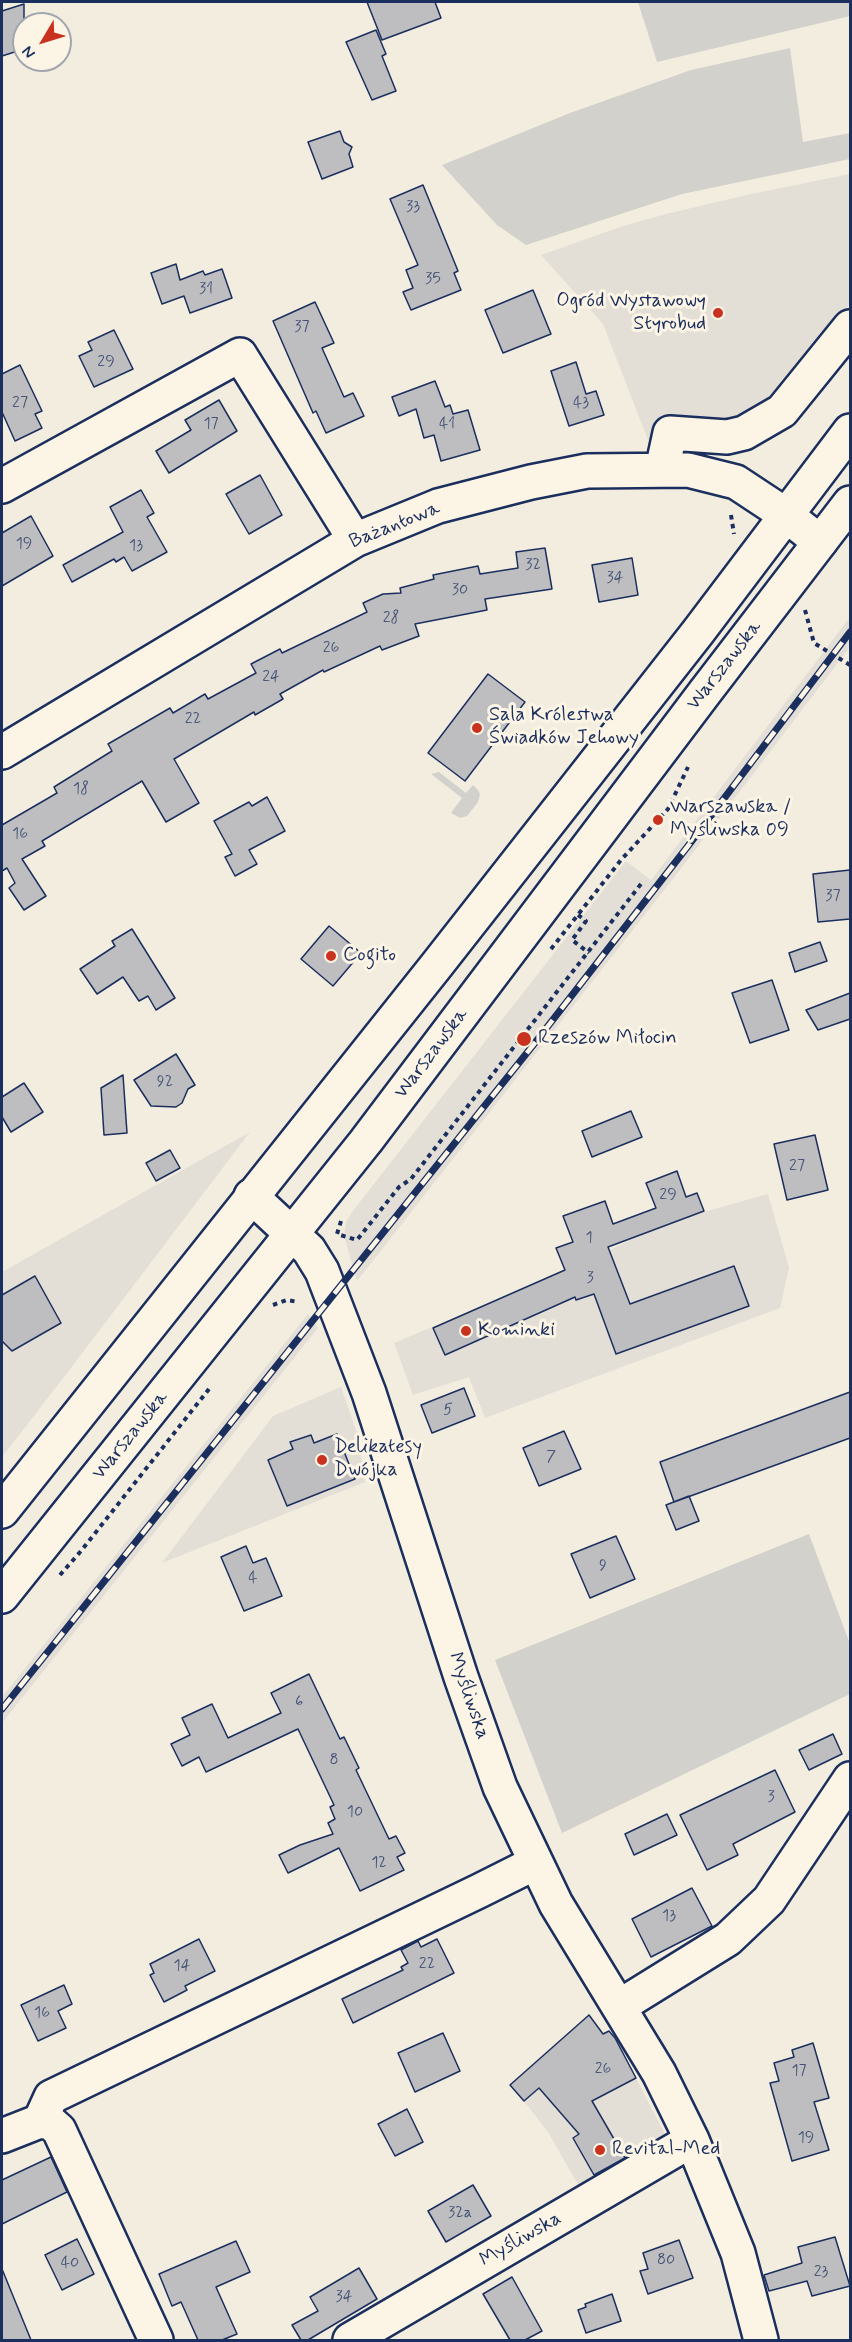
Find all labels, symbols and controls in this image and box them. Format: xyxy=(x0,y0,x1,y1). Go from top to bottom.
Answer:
north arrow xyxy=(12,12,72,72)
text: N xyxy=(17,41,41,63)
house number: 33 xyxy=(406,198,420,218)
house number: 35 xyxy=(425,270,441,290)
house number: 31 xyxy=(199,280,213,300)
place label: Ogród Wystawowy Styrobud xyxy=(556,290,706,337)
marker: Ogród Wystawowy Styrobud xyxy=(711,306,725,320)
house number: 37 xyxy=(294,318,310,338)
house number: 29 xyxy=(97,353,115,373)
house number: 27 xyxy=(12,394,28,414)
house number: 43 xyxy=(573,394,589,414)
house number: 17 xyxy=(203,415,219,435)
house number: 41 xyxy=(439,415,455,435)
street label: Bażantowa xyxy=(346,497,444,555)
house number: 19 xyxy=(16,535,32,555)
house number: 13 xyxy=(129,537,143,557)
house number: 32 xyxy=(525,556,541,576)
house number: 34 xyxy=(607,569,623,589)
house number: 30 xyxy=(452,581,468,601)
house number: 28 xyxy=(383,609,399,629)
street label: Warszawska xyxy=(683,616,767,716)
house number: 26 xyxy=(323,639,339,659)
house number: 24 xyxy=(262,668,280,688)
place label: Sala Królestwa Świadków Jehowy xyxy=(489,704,639,751)
house number: 22 xyxy=(185,710,201,730)
marker: Sala Królestwa Świadków Jehowy xyxy=(470,721,484,735)
house number: 18 xyxy=(73,780,89,800)
place label: Warszawska / Myśliwska 09 xyxy=(670,796,791,843)
marker: Warszawska / Myśliwska 09 xyxy=(651,813,665,827)
house number: 16 xyxy=(12,825,28,845)
house number: 37 xyxy=(825,887,841,907)
place label: Cogito xyxy=(343,944,396,968)
marker: Cogito xyxy=(324,949,338,963)
street label: Warszawska xyxy=(390,1004,474,1104)
place label: Rzeszów Miłocin xyxy=(538,1027,677,1051)
marker: Rzeszów Miłocin xyxy=(515,1030,533,1048)
house number: 92 xyxy=(157,1073,173,1093)
house number: 27 xyxy=(789,1157,805,1177)
house number: 29 xyxy=(659,1186,677,1206)
house number: 1 xyxy=(585,1229,593,1249)
house number: 3 xyxy=(586,1269,594,1289)
place label: Kominki xyxy=(478,1319,555,1343)
marker: Kominki xyxy=(459,1324,473,1338)
street label: Warszawska xyxy=(88,1387,174,1485)
house number: 5 xyxy=(443,1401,453,1421)
place label: Delikatesy Dwójka xyxy=(334,1436,422,1483)
house number: 7 xyxy=(546,1448,556,1468)
marker: Delikatesy Dwójka xyxy=(315,1453,329,1467)
house number: 9 xyxy=(599,1557,607,1577)
house number: 4 xyxy=(248,1569,258,1589)
street label: Myśliwska xyxy=(442,1649,494,1743)
house number: 6 xyxy=(295,1693,303,1713)
house number: 8 xyxy=(329,1751,339,1771)
house number: 3 xyxy=(767,1788,775,1808)
house number: 10 xyxy=(347,1803,363,1823)
house number: 12 xyxy=(371,1854,387,1874)
house number: 13 xyxy=(662,1907,676,1927)
house number: 22 xyxy=(419,1955,435,1975)
house number: 14 xyxy=(174,1957,190,1977)
house number: 16 xyxy=(34,2004,50,2024)
house number: 26 xyxy=(595,2060,611,2080)
house number: 17 xyxy=(791,2062,807,2082)
house number: 19 xyxy=(798,2129,814,2149)
place label: Revital-Med xyxy=(612,2138,720,2162)
marker: Revital-Med xyxy=(593,2143,607,2157)
house number: 32a xyxy=(448,2204,472,2224)
street label: Myśliwska xyxy=(476,2207,566,2273)
house number: 80 xyxy=(657,2251,675,2271)
house number: 40 xyxy=(61,2254,79,2274)
house number: 23 xyxy=(814,2263,828,2283)
house number: 34 xyxy=(336,2288,352,2308)

